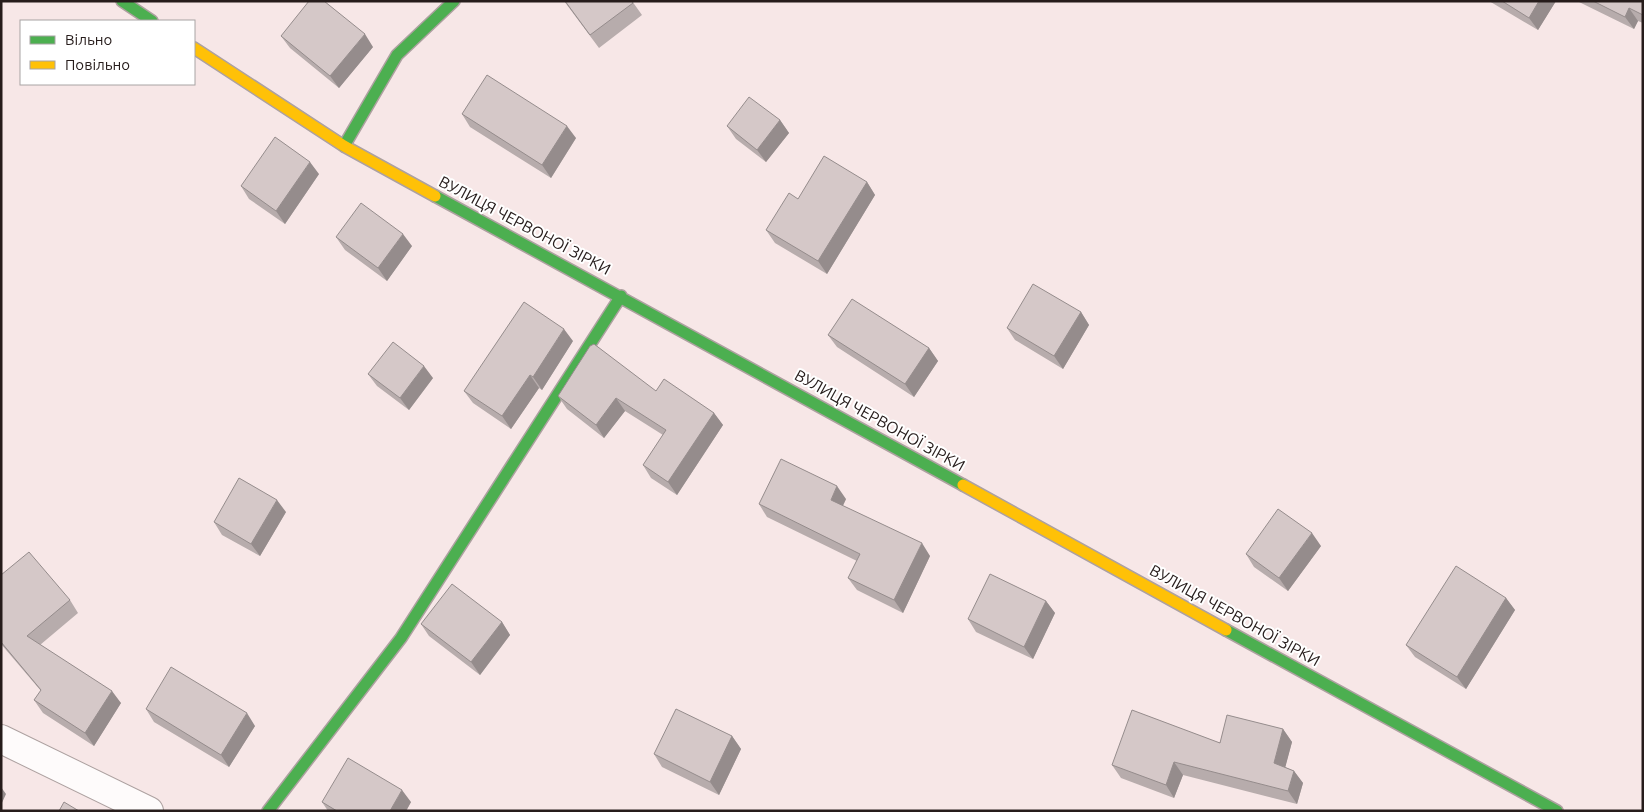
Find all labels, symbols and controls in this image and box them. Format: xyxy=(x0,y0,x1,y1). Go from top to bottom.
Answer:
legend xyxy=(20,20,195,85)
text: Вільно xyxy=(65,31,112,48)
text: Повільно xyxy=(65,56,130,73)
street label: ВУЛИЦЯ ЧЕРВОНОЇ ЗІРКИ xyxy=(436,172,614,278)
street label: ВУЛИЦЯ ЧЕРВОНОЇ ЗІРКИ xyxy=(792,366,968,474)
street label: ВУЛИЦЯ ЧЕРВОНОЇ ЗІРКИ xyxy=(1147,561,1323,669)

